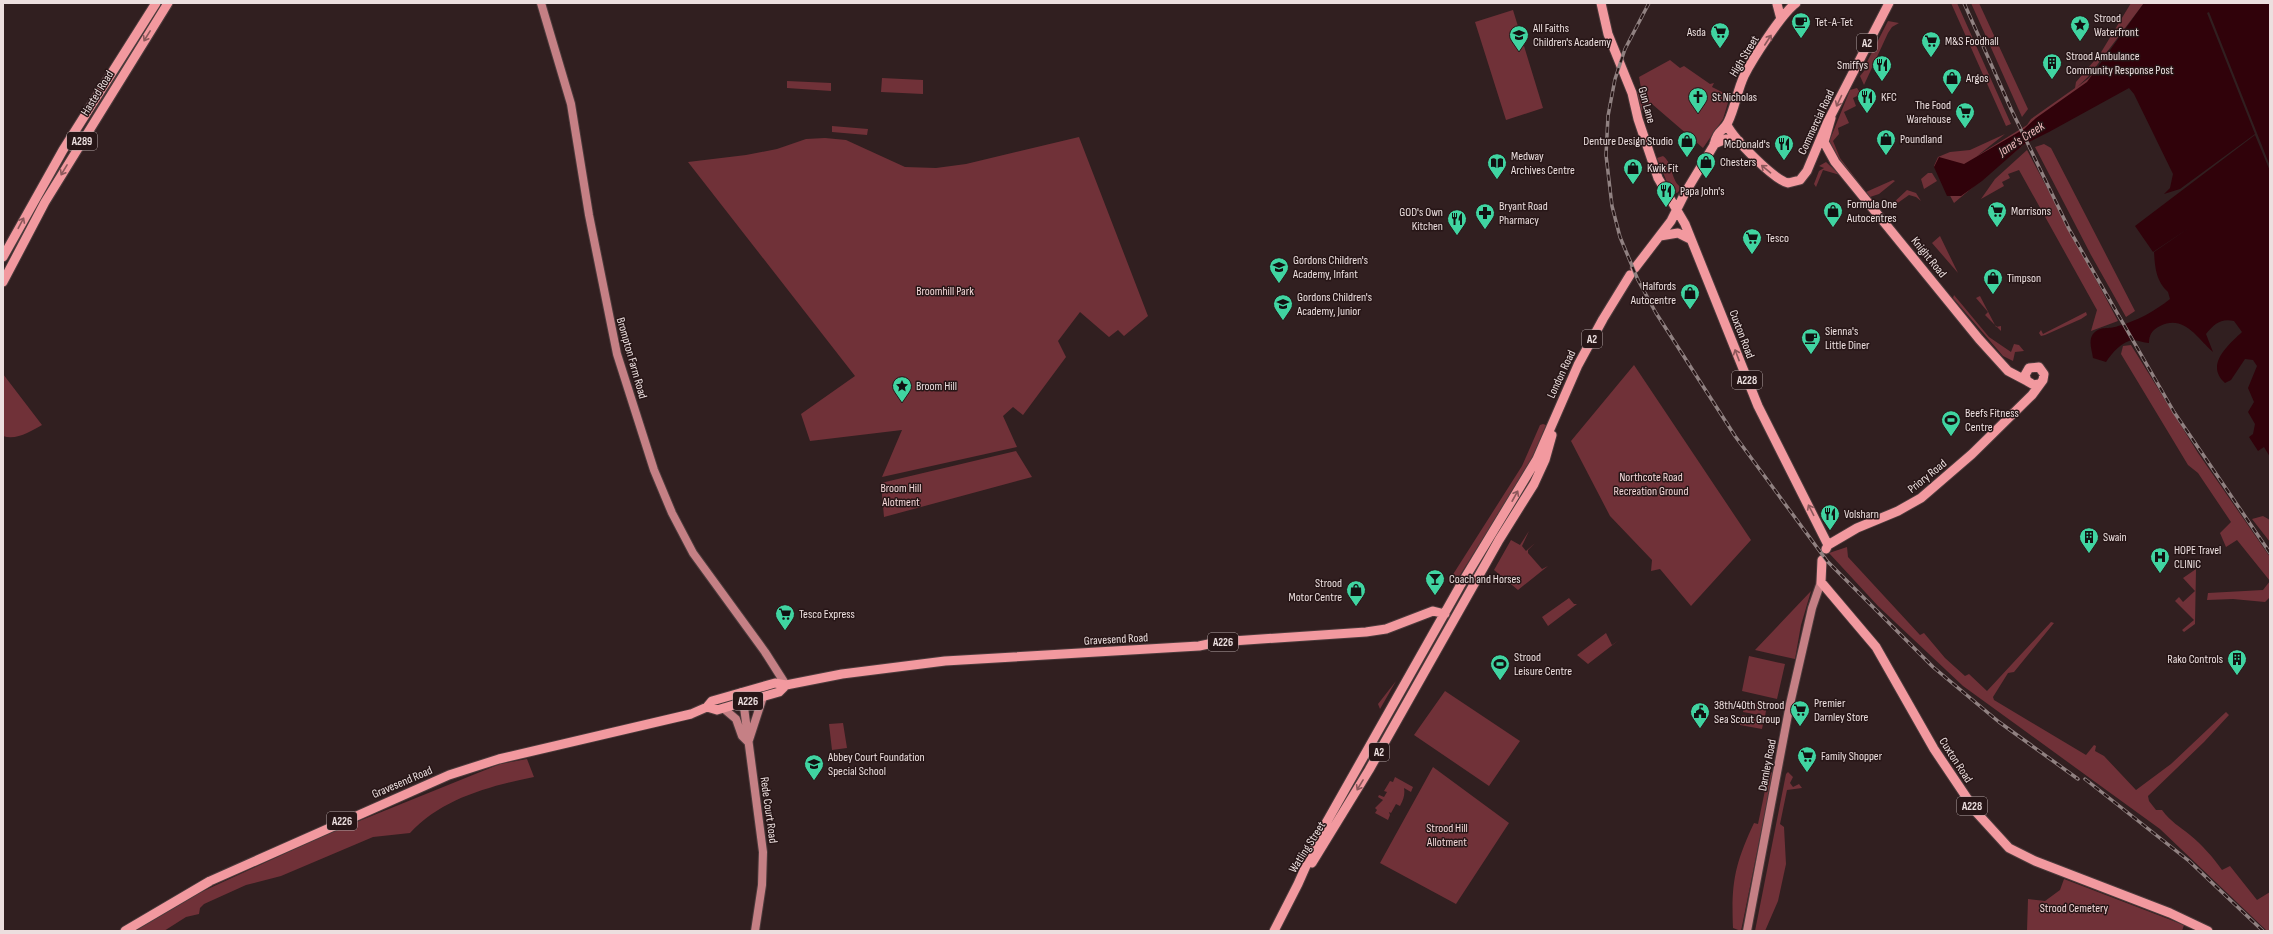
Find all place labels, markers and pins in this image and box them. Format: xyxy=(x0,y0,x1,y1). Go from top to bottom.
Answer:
cafe icon: Tet-A-Tet xyxy=(1790,11,1812,39)
place label: Strood Waterfront xyxy=(2094,11,2139,40)
place icon: Strood Waterfront xyxy=(2069,14,2091,42)
place label: Tet-A-Tet xyxy=(1815,15,1853,30)
place label: All Faiths Children's Academy xyxy=(1532,21,1611,50)
supermarket icon: Asda xyxy=(1709,21,1731,49)
school or university icon: All Faiths Children's Academy xyxy=(1508,24,1530,52)
place label: Asda xyxy=(1686,25,1706,40)
supermarket icon: M&S Foodhall xyxy=(1920,30,1942,58)
place label: M&S Foodhall xyxy=(1945,34,1999,49)
place label: Strood Ambulance Community Response Post xyxy=(2066,49,2174,78)
building icon: Strood Ambulance Community Response Post xyxy=(2041,52,2063,80)
restaurant icon: Smiffys xyxy=(1871,54,1893,82)
place label: Smiffys xyxy=(1837,58,1868,73)
shop icon: Argos xyxy=(1941,67,1963,95)
place label: Argos xyxy=(1965,71,1989,86)
church icon: St Nicholas xyxy=(1687,86,1709,114)
restaurant icon: KFC xyxy=(1856,86,1878,114)
place label: St Nicholas xyxy=(1712,90,1757,105)
place label: KFC xyxy=(1881,90,1897,105)
place label: The Food Warehouse xyxy=(1907,98,1951,127)
supermarket icon: The Food Warehouse xyxy=(1954,101,1976,129)
shop icon: Poundland xyxy=(1875,128,1897,156)
shop icon: Denture Design Studio xyxy=(1676,130,1698,158)
place label: Poundland xyxy=(1900,132,1942,147)
restaurant icon: McDonald's xyxy=(1773,133,1795,161)
place label: Denture Design Studio xyxy=(1583,134,1673,149)
place label: McDonald's xyxy=(1724,137,1770,152)
place label: Medway Archives Centre xyxy=(1510,149,1575,178)
shop icon: Chesters xyxy=(1695,151,1717,179)
library icon: Medway Archives Centre xyxy=(1486,152,1508,180)
place label: Chesters xyxy=(1720,155,1756,170)
shop icon: Kwik Fit xyxy=(1622,157,1644,185)
place label: Kwik Fit xyxy=(1647,161,1679,176)
restaurant icon: Papa John's xyxy=(1655,180,1677,208)
place label: Papa John's xyxy=(1680,184,1724,199)
place label: Formula One Autocentres xyxy=(1846,197,1897,226)
place label: Bryant Road Pharmacy xyxy=(1499,199,1548,228)
shop icon: Formula One Autocentres xyxy=(1822,200,1844,228)
supermarket icon: Morrisons xyxy=(1986,200,2008,228)
pharmacy icon: Bryant Road Pharmacy xyxy=(1474,202,1496,230)
place label: Morrisons xyxy=(2011,204,2051,219)
place label: GOD's Own Kitchen xyxy=(1399,205,1443,234)
restaurant icon: GOD's Own Kitchen xyxy=(1446,208,1468,236)
supermarket icon: Tesco xyxy=(1741,227,1763,255)
place label: Tesco xyxy=(1766,231,1789,246)
place label: Gordons Children's Academy, Infant xyxy=(1292,253,1368,282)
school or university icon: Gordons Children's Academy, Infant xyxy=(1268,256,1290,284)
shop icon: Timpson xyxy=(1982,267,2004,295)
place label: Timpson xyxy=(2007,271,2041,286)
place label: Halfords Autocentre xyxy=(1630,279,1676,308)
shop icon: Halfords Autocentre xyxy=(1679,282,1701,310)
place label: Gordons Children's Academy, Junior xyxy=(1296,290,1372,319)
school or university icon: Gordons Children's Academy, Junior xyxy=(1272,293,1294,321)
place label: Sienna's Little Diner xyxy=(1825,324,1870,353)
cafe icon: Sienna's Little Diner xyxy=(1800,327,1822,355)
place icon: Broom Hill xyxy=(891,375,913,403)
place label: Broom Hill xyxy=(916,379,957,394)
place label: Beefs Fitness Centre xyxy=(1965,406,2019,435)
sports icon: Beefs Fitness Centre xyxy=(1940,409,1962,437)
restaurant icon: Volsharn xyxy=(1819,503,1841,531)
place label: Volsharn xyxy=(1844,507,1879,522)
building icon: Swain xyxy=(2078,526,2100,554)
place label: Swain xyxy=(2103,530,2127,545)
place label: HOPE Travel CLINIC xyxy=(2174,543,2221,572)
hospital icon: HOPE Travel CLINIC xyxy=(2149,546,2171,574)
bar icon: Coach and Horses xyxy=(1424,568,1446,596)
place label: Coach and Horses xyxy=(1449,572,1521,587)
place label: Strood Motor Centre xyxy=(1289,576,1342,605)
shop icon: Strood Motor Centre xyxy=(1345,579,1367,607)
supermarket icon: Tesco Express xyxy=(774,603,796,631)
place label: Tesco Express xyxy=(799,607,855,622)
building icon: Rako Controls xyxy=(2226,648,2248,676)
place label: Strood Leisure Centre xyxy=(1514,650,1572,679)
place label: Rako Controls xyxy=(2167,652,2223,667)
sports icon: Strood Leisure Centre xyxy=(1489,653,1511,681)
place label: Premier Darnley Store xyxy=(1814,696,1868,725)
place label: 38th/40th Strood Sea Scout Group xyxy=(1714,698,1784,727)
supermarket icon: Premier Darnley Store xyxy=(1789,699,1811,727)
public building icon: 38th/40th Strood Sea Scout Group xyxy=(1689,701,1711,729)
supermarket icon: Family Shopper xyxy=(1796,745,1818,773)
place label: Family Shopper xyxy=(1821,749,1883,764)
place label: Abbey Court Foundation Special School xyxy=(827,750,925,779)
school or university icon: Abbey Court Foundation Special School xyxy=(803,753,825,781)

